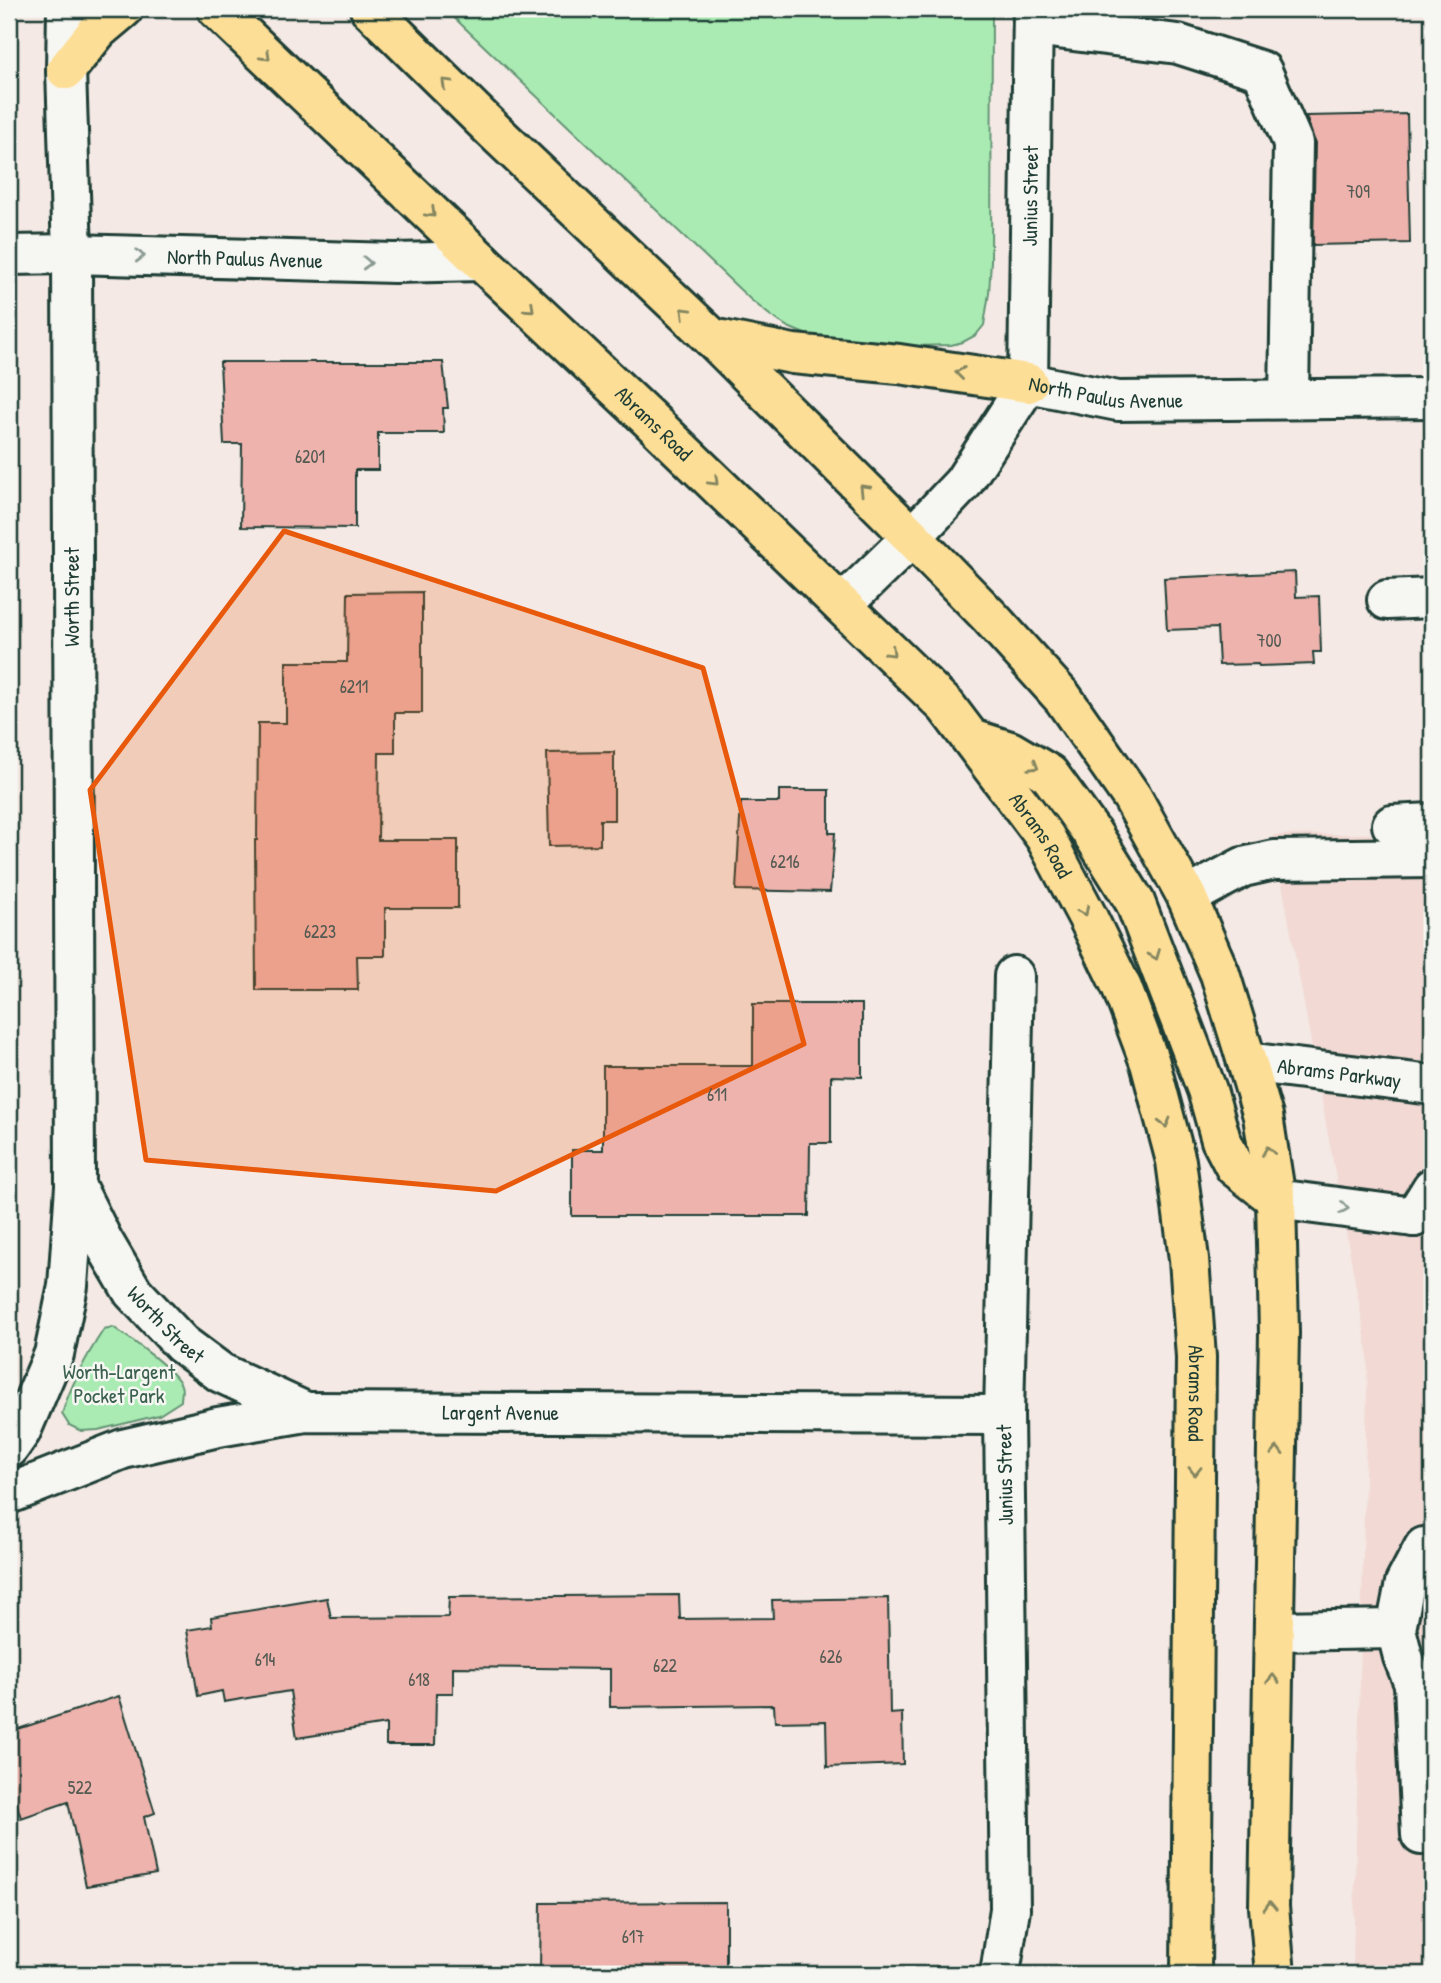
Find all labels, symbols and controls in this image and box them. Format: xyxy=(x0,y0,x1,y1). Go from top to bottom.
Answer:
one-way arrow xyxy=(258,47,271,60)
one-way arrow xyxy=(441,78,454,91)
street label: Junius Street xyxy=(1015,145,1045,247)
house number: 709 xyxy=(1346,179,1370,204)
one-way arrow xyxy=(422,205,435,218)
street label: North Paulus Avenue xyxy=(167,242,323,275)
one-way arrow xyxy=(135,248,146,264)
one-way arrow xyxy=(362,255,373,270)
one-way arrow xyxy=(522,300,535,312)
one-way arrow xyxy=(680,307,693,320)
one-way arrow xyxy=(955,366,966,381)
street label: North Paulus Avenue xyxy=(1026,369,1183,415)
street label: Abrams Road xyxy=(609,379,699,467)
house number: 6201 xyxy=(295,444,325,469)
one-way arrow xyxy=(705,473,718,486)
one-way arrow xyxy=(859,484,872,497)
street label: Worth Street xyxy=(57,547,86,647)
house number: 700 xyxy=(1256,628,1282,653)
one-way arrow xyxy=(882,644,895,657)
house number: 6211 xyxy=(340,674,368,699)
one-way arrow xyxy=(1027,757,1040,770)
street label: Abrams Road xyxy=(1002,786,1079,883)
house number: 6216 xyxy=(770,849,800,874)
one-way arrow xyxy=(1076,904,1090,917)
house number: 6223 xyxy=(304,919,336,944)
one-way arrow xyxy=(1147,948,1161,960)
street label: Abrams Parkway xyxy=(1276,1051,1403,1095)
house number: 611 xyxy=(707,1082,727,1107)
one-way arrow xyxy=(1157,1117,1172,1129)
one-way arrow xyxy=(1261,1145,1276,1157)
one-way arrow xyxy=(1338,1201,1349,1216)
street label: Worth Street xyxy=(121,1279,211,1370)
street label: Abrams Road xyxy=(1181,1344,1211,1442)
park label: Worth-Largent Pocket Park xyxy=(63,1357,176,1410)
street label: Largent Avenue xyxy=(442,1398,559,1427)
street label: Junius Street xyxy=(989,1424,1020,1526)
one-way arrow xyxy=(1269,1446,1285,1456)
one-way arrow xyxy=(1187,1466,1203,1476)
house number: 626 xyxy=(820,1644,842,1669)
house number: 614 xyxy=(255,1647,275,1672)
house number: 622 xyxy=(653,1653,678,1678)
house number: 618 xyxy=(408,1667,430,1692)
one-way arrow xyxy=(1265,1673,1281,1684)
house number: 522 xyxy=(68,1775,93,1800)
one-way arrow xyxy=(1262,1901,1277,1912)
house number: 617 xyxy=(622,1924,644,1949)

